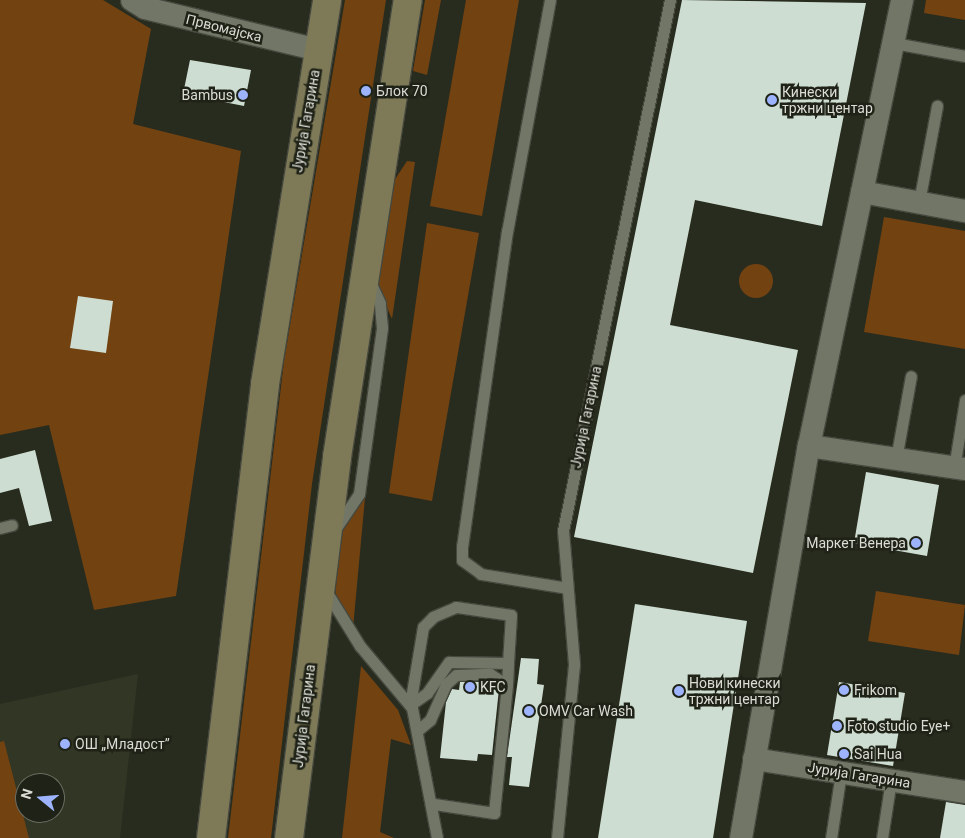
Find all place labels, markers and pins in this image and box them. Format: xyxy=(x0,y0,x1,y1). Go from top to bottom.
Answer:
place label: Блок 70 xyxy=(376,83,428,99)
place label: Кинески тржни центар xyxy=(782,84,873,116)
marker: Блок 70 xyxy=(360,85,372,97)
place label: Bambus xyxy=(182,87,233,103)
marker: Bambus xyxy=(237,89,249,101)
marker: Кинески тржни центар xyxy=(766,94,778,106)
place label: Маркет Венера xyxy=(806,535,906,551)
marker: Маркет Венера xyxy=(910,537,922,549)
place label: Нови кинески тржни центар xyxy=(689,675,781,708)
place label: KFC xyxy=(480,679,506,695)
marker: KFC xyxy=(464,681,476,693)
place label: Frikom xyxy=(854,682,897,698)
marker: Frikom xyxy=(838,684,850,696)
marker: Нови кинески тржни центар xyxy=(673,685,685,697)
place label: OMV Car Wash xyxy=(539,703,633,719)
marker: OMV Car Wash xyxy=(523,705,535,717)
place label: Foto studio Eye+ xyxy=(847,718,950,734)
marker: Foto studio Eye+ xyxy=(831,720,843,732)
place label: ОШ „Младост” xyxy=(75,736,170,752)
marker: ОШ „Младост” xyxy=(59,738,71,750)
place label: Sai Hua xyxy=(854,746,902,762)
marker: Sai Hua xyxy=(838,748,850,760)

